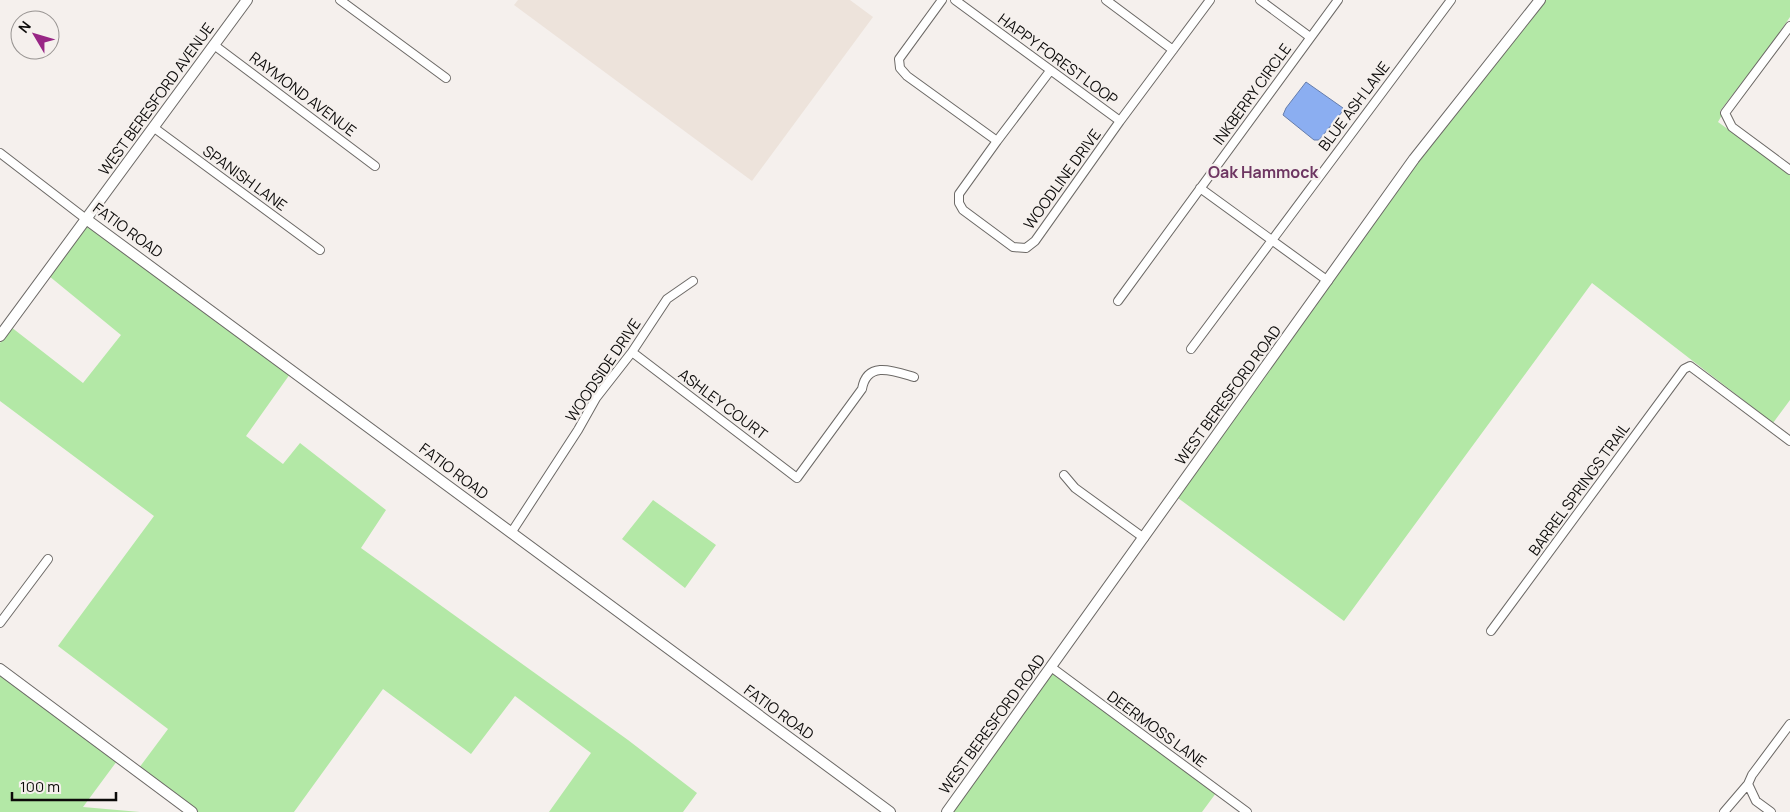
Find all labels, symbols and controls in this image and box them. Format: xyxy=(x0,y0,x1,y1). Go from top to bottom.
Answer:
street label: HAPPY FOREST LOOP xyxy=(994,8,1122,110)
north arrow xyxy=(10,10,60,60)
text: N xyxy=(14,17,35,37)
street label: WEST BERESFORD AVENUE xyxy=(93,18,219,180)
street label: INKBERRY CIRCLE xyxy=(1208,39,1296,149)
street label: RAYMOND AVENUE xyxy=(245,47,361,141)
street label: BLUE ASH LANE xyxy=(1314,57,1394,155)
street label: WOODLINE DRIVE xyxy=(1018,125,1106,233)
street label: SPANISH LANE xyxy=(199,140,291,216)
district label: Oak Hammock xyxy=(1208,161,1318,183)
street label: FATIO ROAD xyxy=(89,197,167,263)
street label: WOODSIDE DRIVE xyxy=(561,314,645,426)
street label: WEST BERESFORD ROAD xyxy=(1170,321,1286,469)
street label: ASHLEY COURT xyxy=(674,364,772,444)
street label: BARREL SPRINGS TRAIL xyxy=(1524,418,1635,560)
street label: FATIO ROAD xyxy=(415,438,493,504)
street label: WEST BERESFORD ROAD xyxy=(934,650,1050,798)
street label: FATIO ROAD xyxy=(740,679,818,745)
street label: DEERMOSS LANE xyxy=(1103,686,1211,772)
scale bar xyxy=(12,770,116,802)
text: 100 m xyxy=(20,776,60,797)

